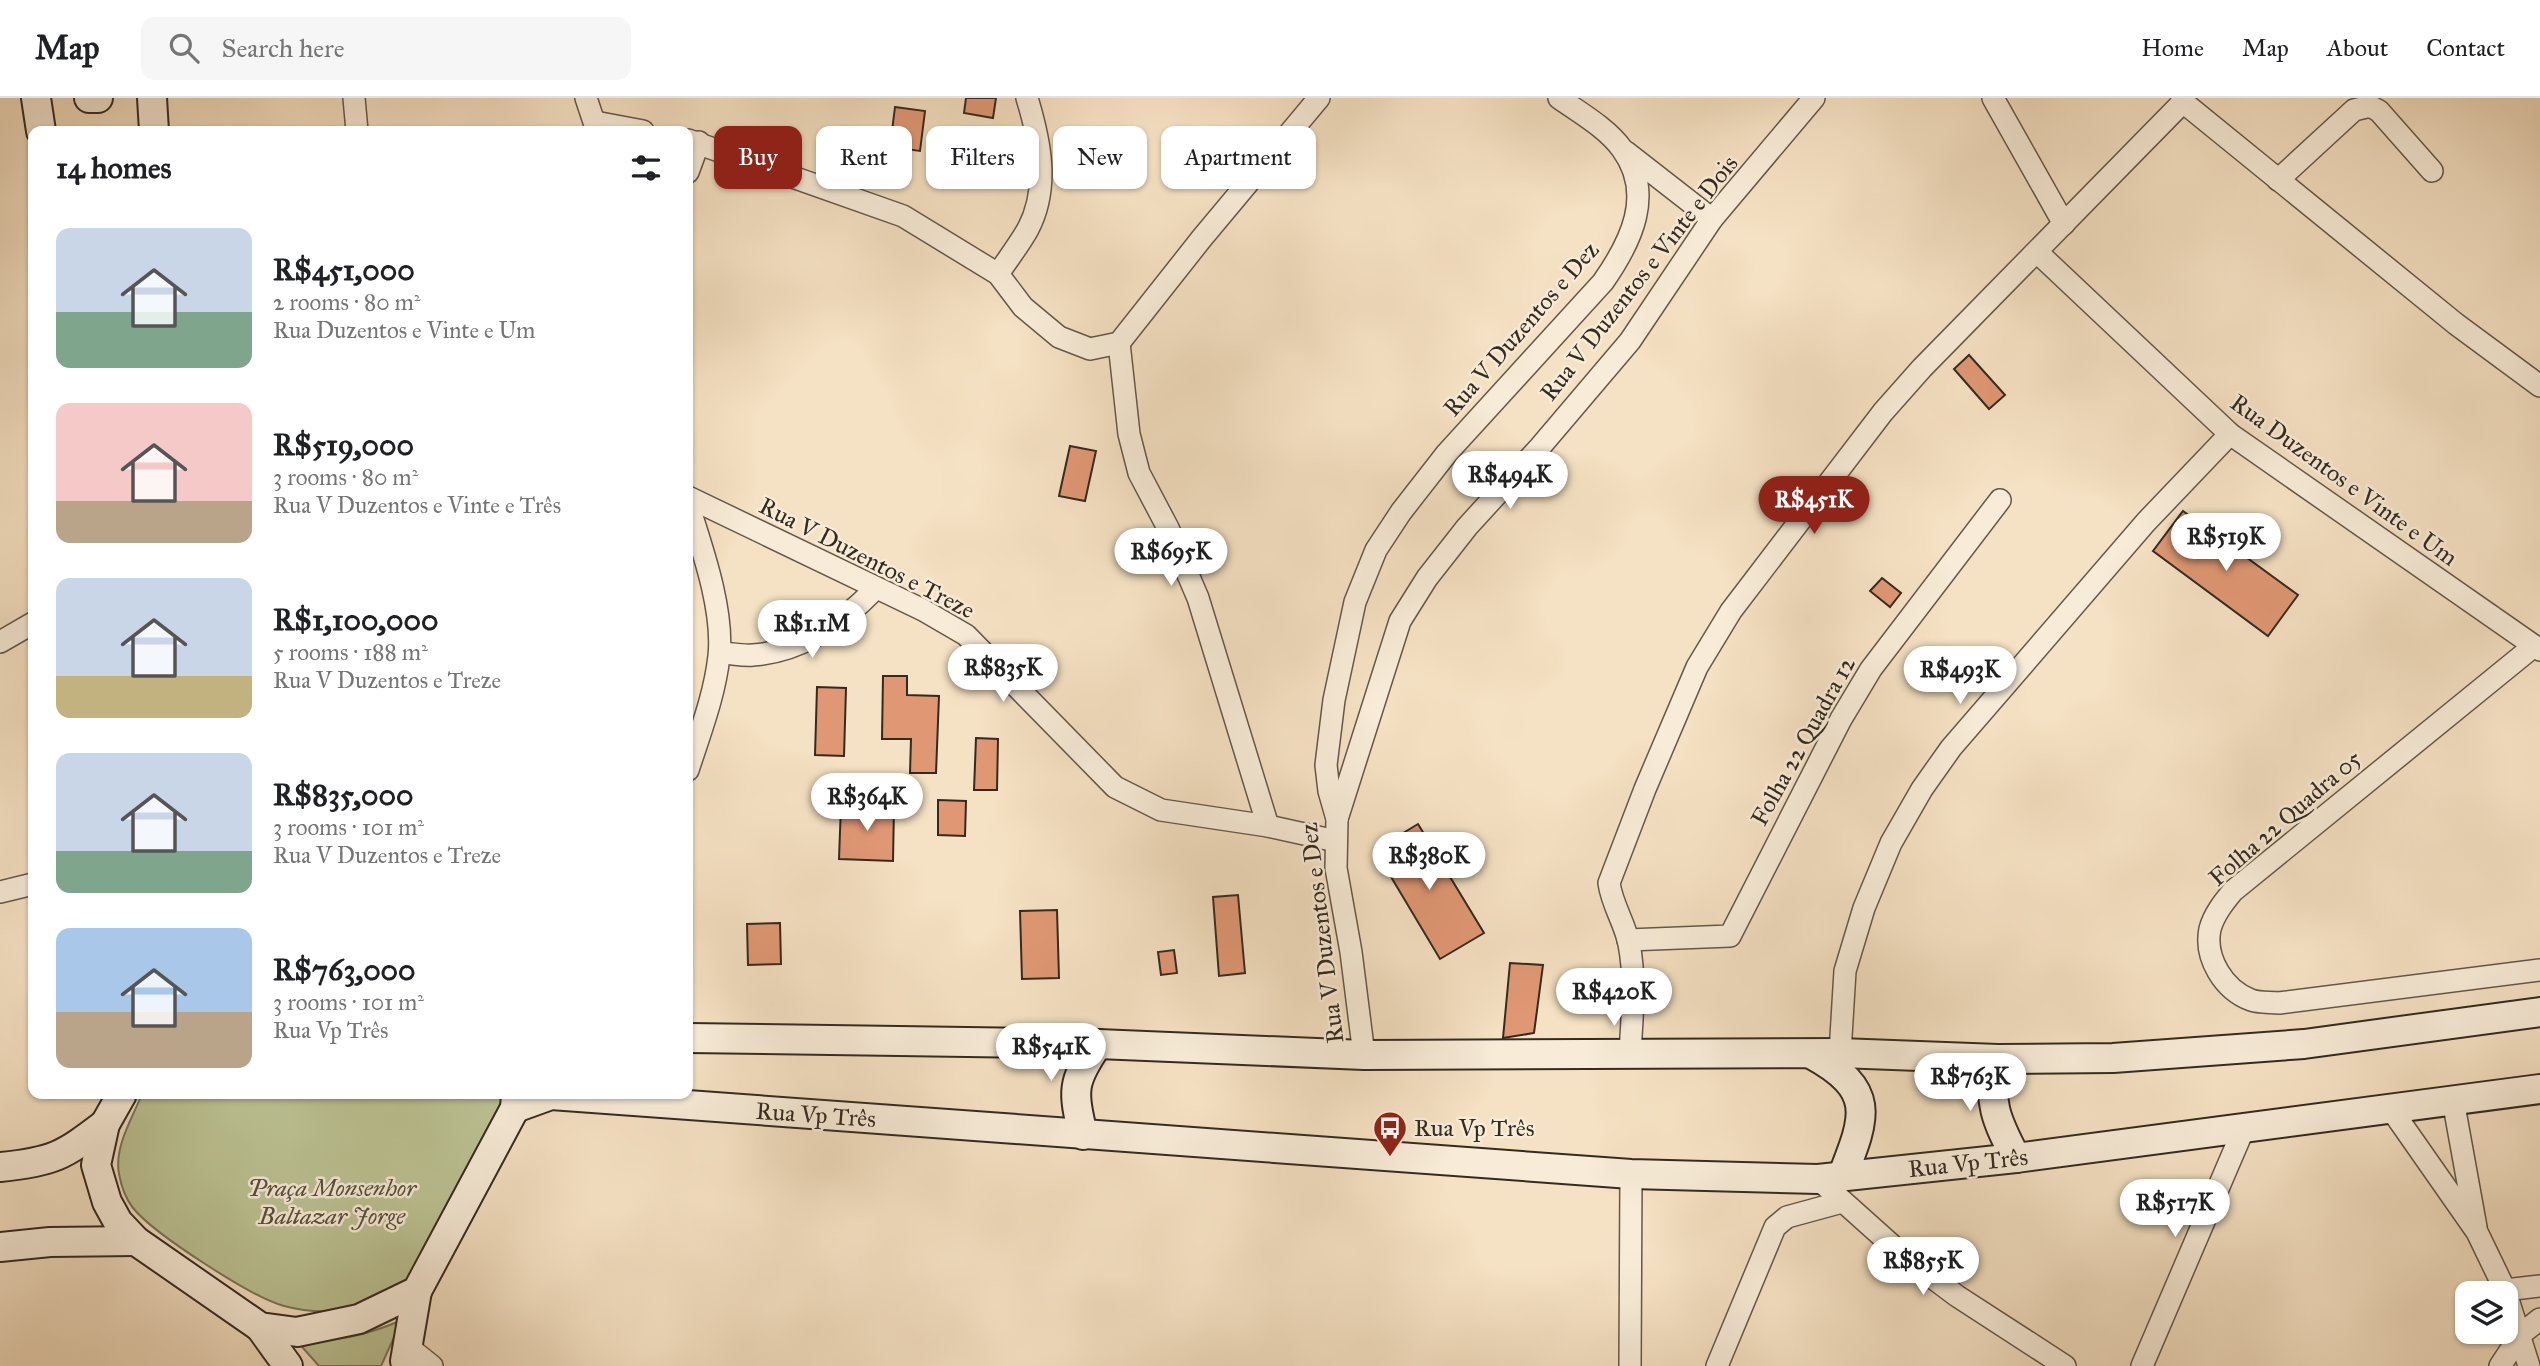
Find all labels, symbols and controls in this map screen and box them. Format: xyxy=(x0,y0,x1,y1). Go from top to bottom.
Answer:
search box xyxy=(141,17,631,80)
text: Map xyxy=(35,28,99,68)
icon: search xyxy=(165,29,203,67)
text: Search here xyxy=(221,32,345,64)
text: Home xyxy=(2141,33,2204,63)
text: Map xyxy=(2242,33,2289,63)
text: About xyxy=(2327,33,2388,63)
text: Contact xyxy=(2426,33,2505,63)
chip: Buy xyxy=(714,126,802,189)
chip: Rent xyxy=(816,126,912,189)
chip: Filters xyxy=(926,126,1039,189)
chip: New xyxy=(1053,126,1147,189)
chip: Apartment xyxy=(1161,126,1316,189)
icon: filters xyxy=(627,149,665,187)
street label: Rua V Duzentos e Vinte e Dois xyxy=(1534,149,1744,407)
text: 14 homes xyxy=(56,150,171,186)
street label: Rua V Duzentos e Dez xyxy=(1437,235,1605,423)
text: R$451,000 xyxy=(273,252,415,288)
icon: home xyxy=(112,256,196,340)
text: 2 rooms · 80 m² xyxy=(273,288,420,316)
text: Rua Duzentos e Vinte e Um xyxy=(273,316,535,344)
street label: Rua Duzentos e Vinte e Um xyxy=(2224,387,2464,573)
text: R$519,000 xyxy=(273,427,414,463)
icon: home xyxy=(112,431,196,515)
pin: R$494K xyxy=(1453,452,1567,511)
text: R$494K xyxy=(1468,460,1552,488)
text: 3 rooms · 80 m² xyxy=(273,463,418,491)
pin: R$451K xyxy=(1757,476,1871,536)
text: R$451K xyxy=(1775,485,1853,513)
text: Rua V Duzentos e Vinte e Três xyxy=(273,491,561,519)
street label: Rua V Duzentos e Treze xyxy=(754,491,980,625)
pin: R$519K xyxy=(2169,514,2283,573)
text: R$519K xyxy=(2187,522,2265,550)
pin: R$695K xyxy=(1114,528,1228,588)
text: R$695K xyxy=(1130,537,1212,565)
pin: R$1.1M xyxy=(755,601,869,660)
text: R$1,100,000 xyxy=(273,602,438,638)
icon: home xyxy=(112,606,196,690)
text: R$1.1M xyxy=(774,609,850,637)
text: 5 rooms · 188 m² xyxy=(273,638,428,666)
pin: R$835K xyxy=(946,644,1060,704)
pin: R$493K xyxy=(1903,646,2017,706)
street label: Folha 22 Quadra 12 xyxy=(1744,651,1862,831)
text: R$835K xyxy=(964,653,1042,681)
text: R$493K xyxy=(1920,655,2000,683)
text: Rua V Duzentos e Treze xyxy=(273,666,501,694)
street label: Folha 22 Quadra 05 xyxy=(2202,744,2368,892)
pin: R$364K xyxy=(810,774,924,833)
text: R$835,000 xyxy=(273,777,413,813)
icon: home xyxy=(112,781,196,865)
text: R$364K xyxy=(827,782,907,810)
text: 3 rooms · 101 m² xyxy=(273,813,424,841)
street label: Rua V Duzentos e Dez xyxy=(1294,821,1350,1045)
pin: R$380K xyxy=(1372,832,1486,892)
text: Rua V Duzentos e Treze xyxy=(273,841,501,869)
text: R$380K xyxy=(1388,841,1470,869)
text: R$763,000 xyxy=(273,952,416,988)
icon: home xyxy=(112,956,196,1040)
pin: R$420K xyxy=(1557,968,1671,1028)
text: R$420K xyxy=(1572,977,1656,1005)
text: 3 rooms · 101 m² xyxy=(273,988,424,1016)
text: Rua Vp Três xyxy=(273,1016,388,1044)
pin: R$541K xyxy=(994,1024,1108,1083)
text: R$541K xyxy=(1012,1032,1090,1060)
pin: R$763K xyxy=(1913,1054,2027,1113)
text: R$763K xyxy=(1930,1062,2010,1090)
street label: Rua Vp Três xyxy=(755,1096,877,1134)
bus stop icon: Rua Vp Três xyxy=(1371,1109,1409,1158)
place label: Rua Vp Três xyxy=(1414,1113,1535,1143)
street label: Rua Vp Três xyxy=(1907,1142,2029,1184)
park label: Praça Monsenhor Baltazar Jorge xyxy=(248,1173,418,1231)
pin: R$517K xyxy=(2118,1180,2232,1239)
text: R$517K xyxy=(2136,1188,2214,1216)
pin: R$855K xyxy=(1866,1238,1980,1297)
text: R$855K xyxy=(1883,1246,1963,1274)
map controls xyxy=(2455,1281,2518,1344)
button: layers xyxy=(2455,1281,2518,1344)

